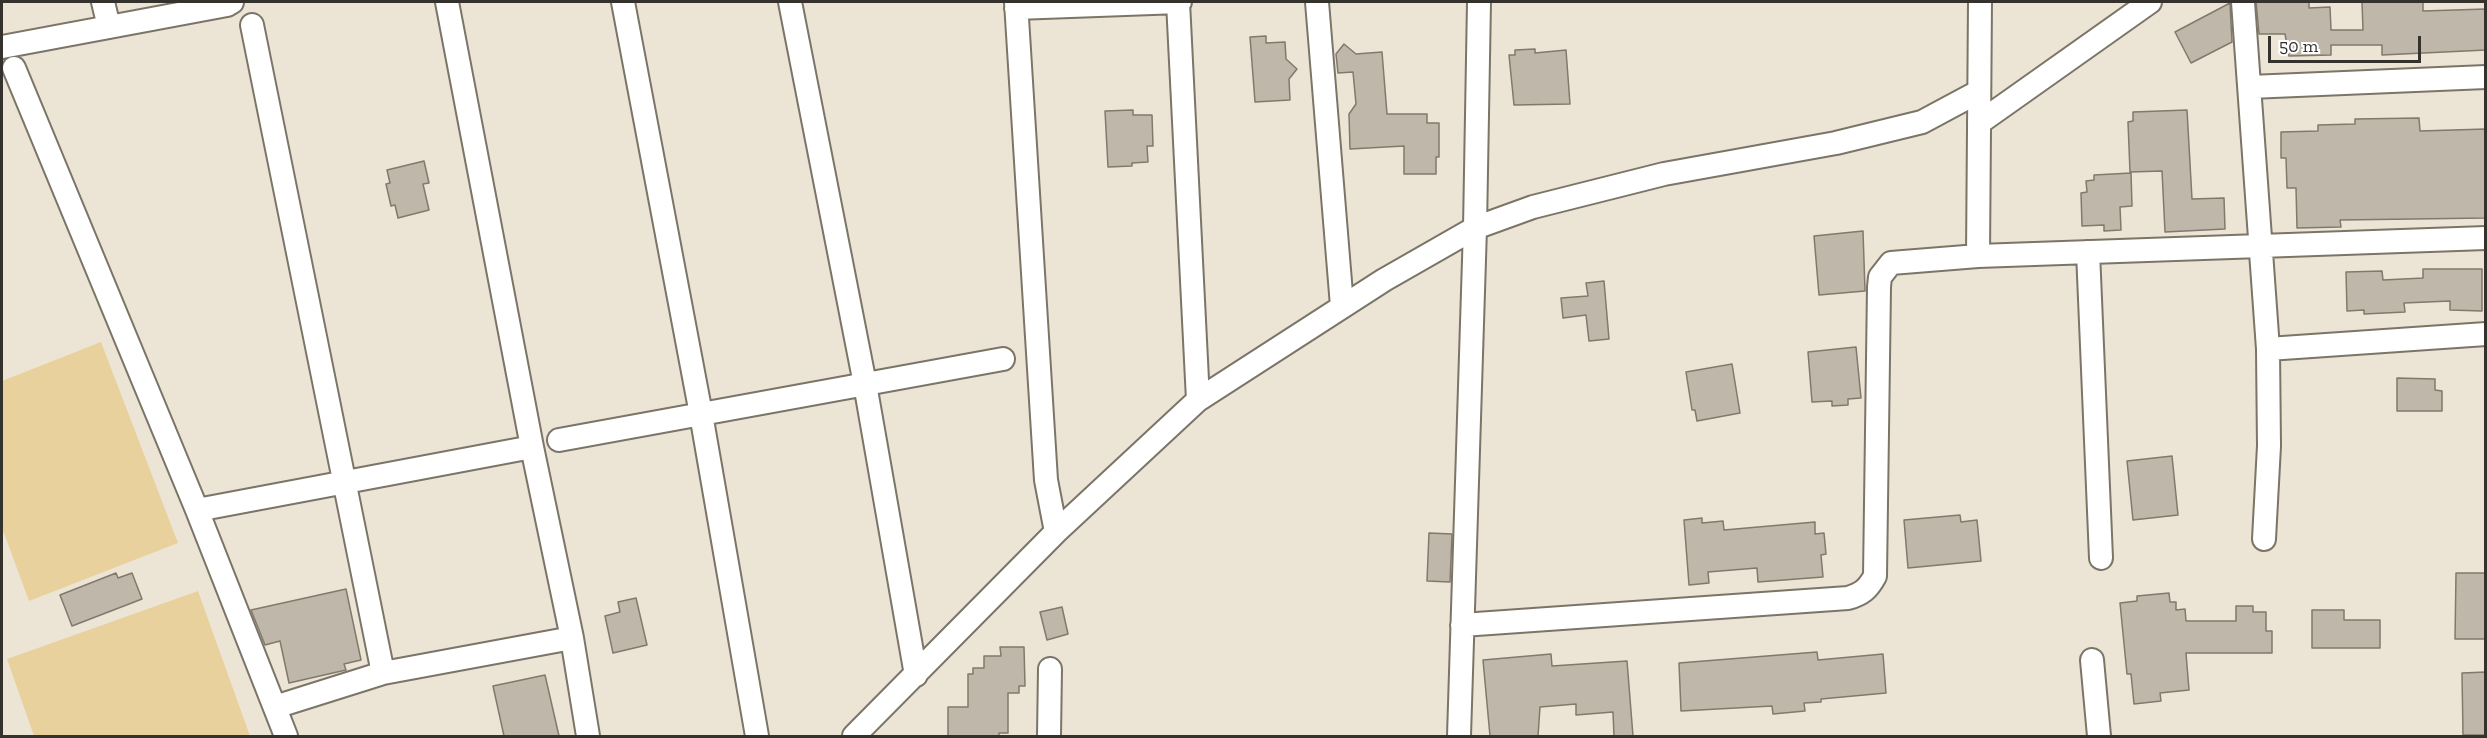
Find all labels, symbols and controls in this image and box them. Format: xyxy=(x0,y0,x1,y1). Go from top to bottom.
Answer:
scale bar xyxy=(2271,24,2424,62)
text: 50 m xyxy=(2279,35,2318,57)

